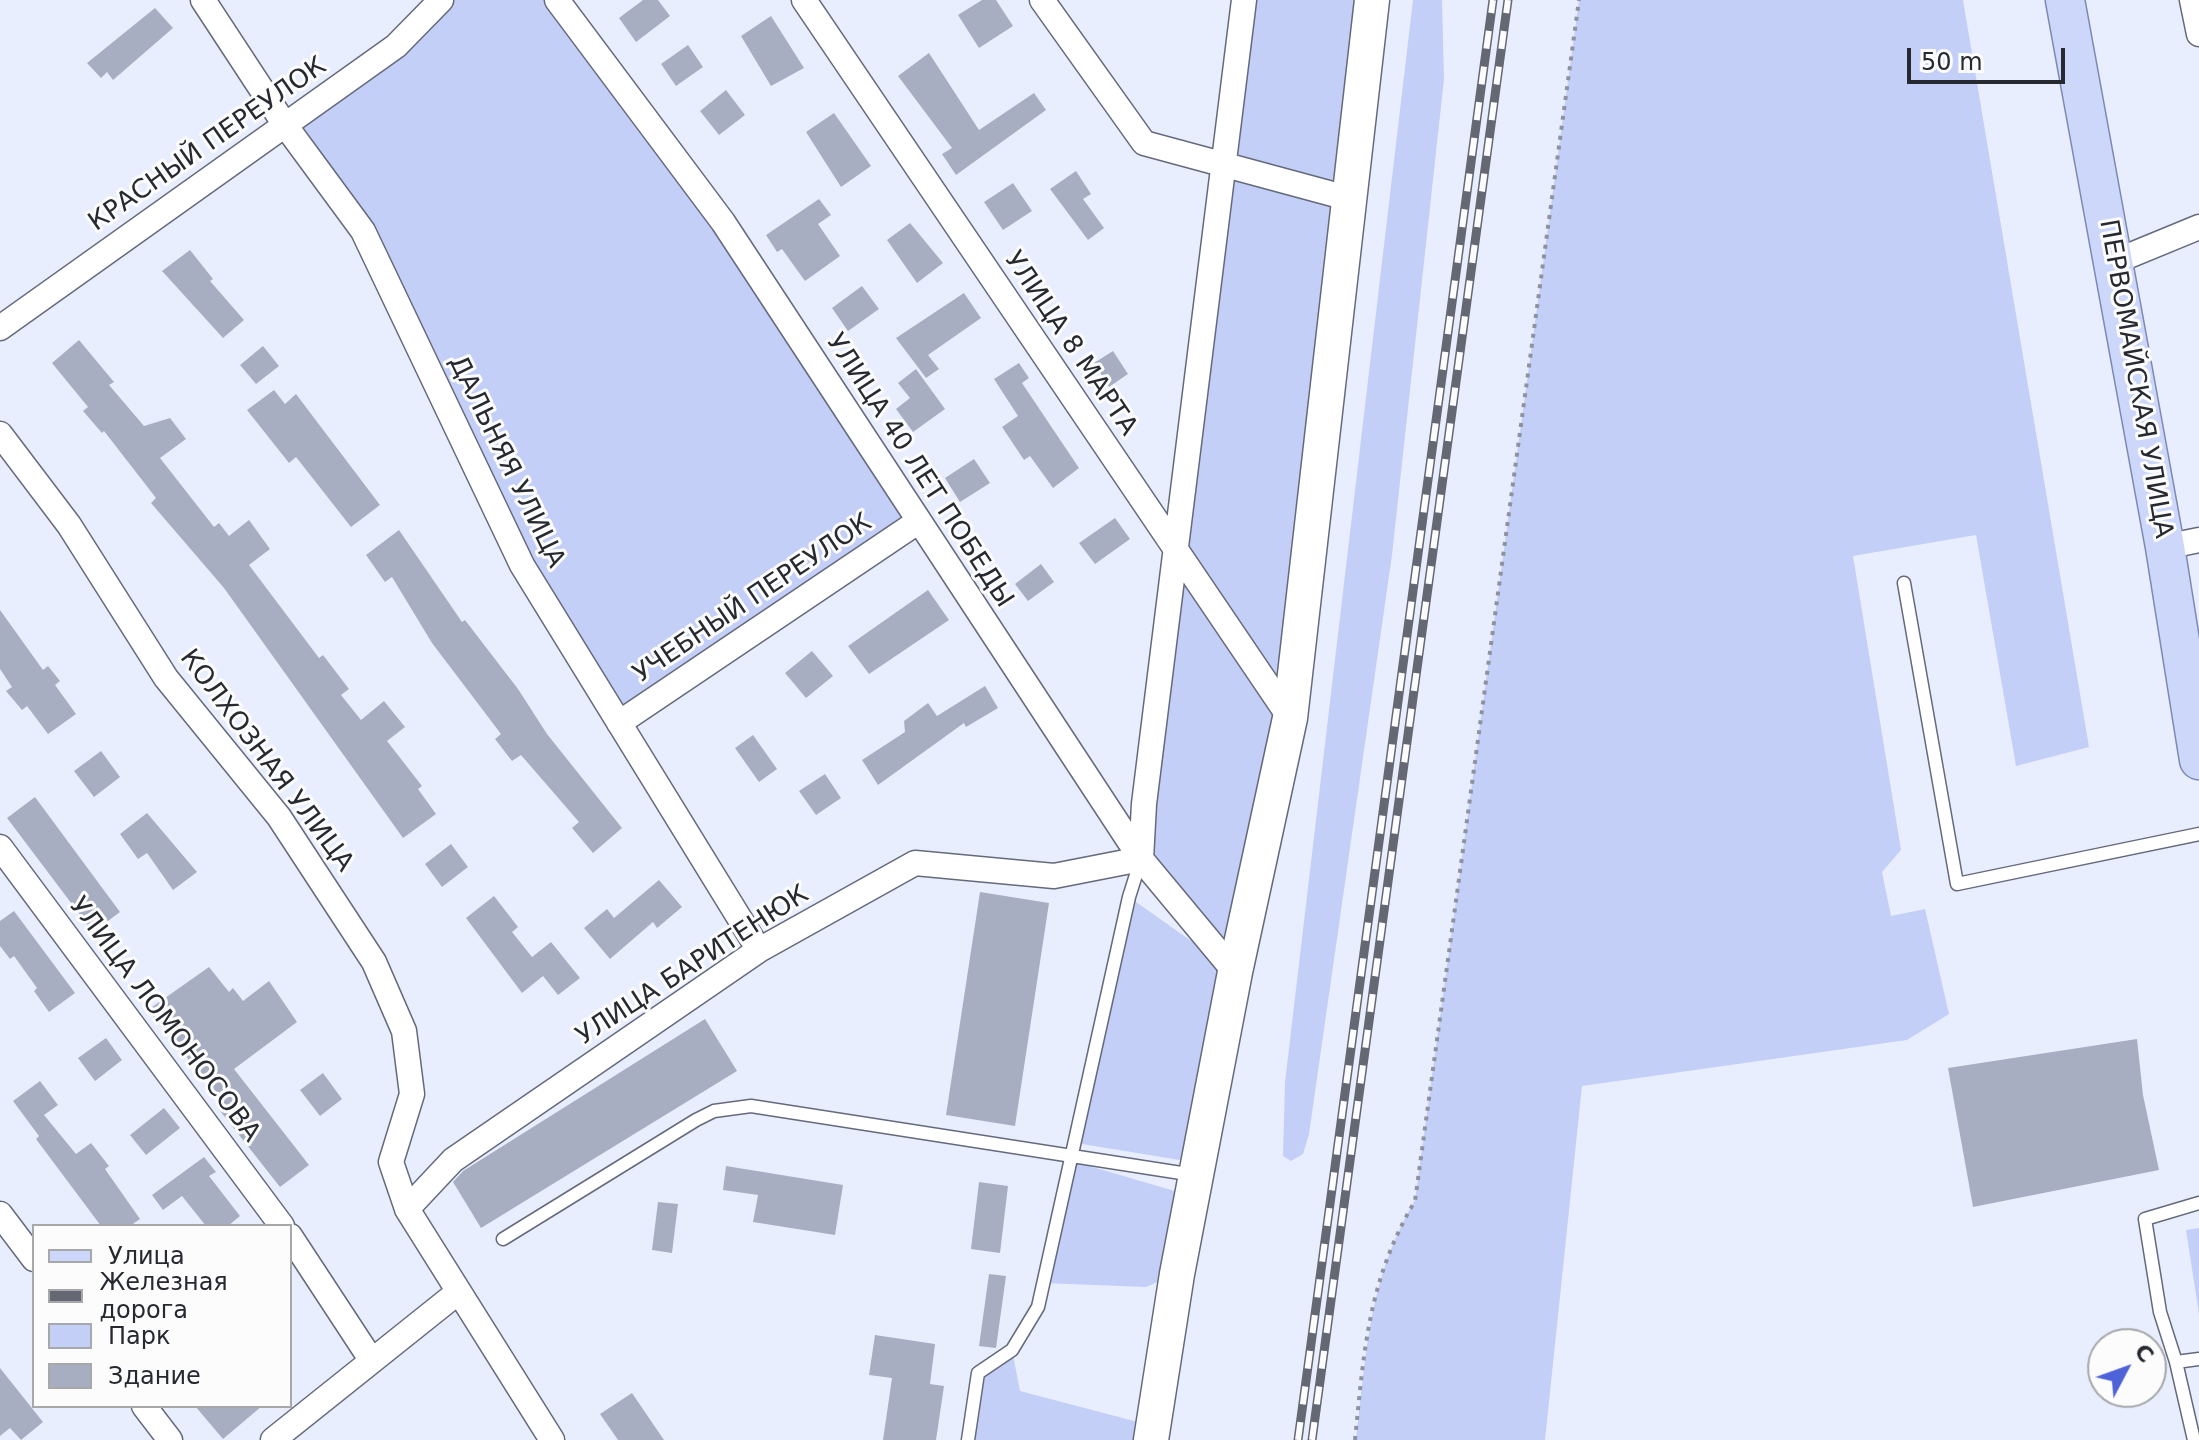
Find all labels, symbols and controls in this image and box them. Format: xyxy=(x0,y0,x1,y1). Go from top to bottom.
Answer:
scale bar xyxy=(1911,32,2069,82)
text: 50 m xyxy=(1921,48,1983,76)
street label: КРАСНЫЙ ПЕРЕУЛОК xyxy=(83,51,333,239)
street label: ПЕРВОМАЙСКАЯ УЛИЦА xyxy=(2092,217,2178,541)
street label: УЛИЦА 8 МАРТА xyxy=(997,246,1143,442)
street label: УЛИЦА 40 ЛЕТ ПОБЕДЫ xyxy=(819,328,1019,614)
street label: ДАЛЬНЯЯ УЛИЦА xyxy=(441,351,571,573)
street label: УЧЕБНЫЙ ПЕРЕУЛОК xyxy=(628,508,878,690)
street label: КОЛХОЗНАЯ УЛИЦА xyxy=(172,644,360,878)
street label: УЛИЦА БАРИТЕНЮК xyxy=(571,879,815,1053)
street label: УЛИЦА ЛОМОНОСОВА xyxy=(62,892,266,1148)
legend xyxy=(32,1224,292,1408)
text: Улица xyxy=(108,1242,185,1270)
text: Железная дорога xyxy=(99,1268,228,1324)
text: Парк xyxy=(108,1322,170,1350)
north arrow xyxy=(2087,1328,2167,1408)
text: С xyxy=(2129,1339,2159,1368)
text: Здание xyxy=(108,1362,201,1390)

